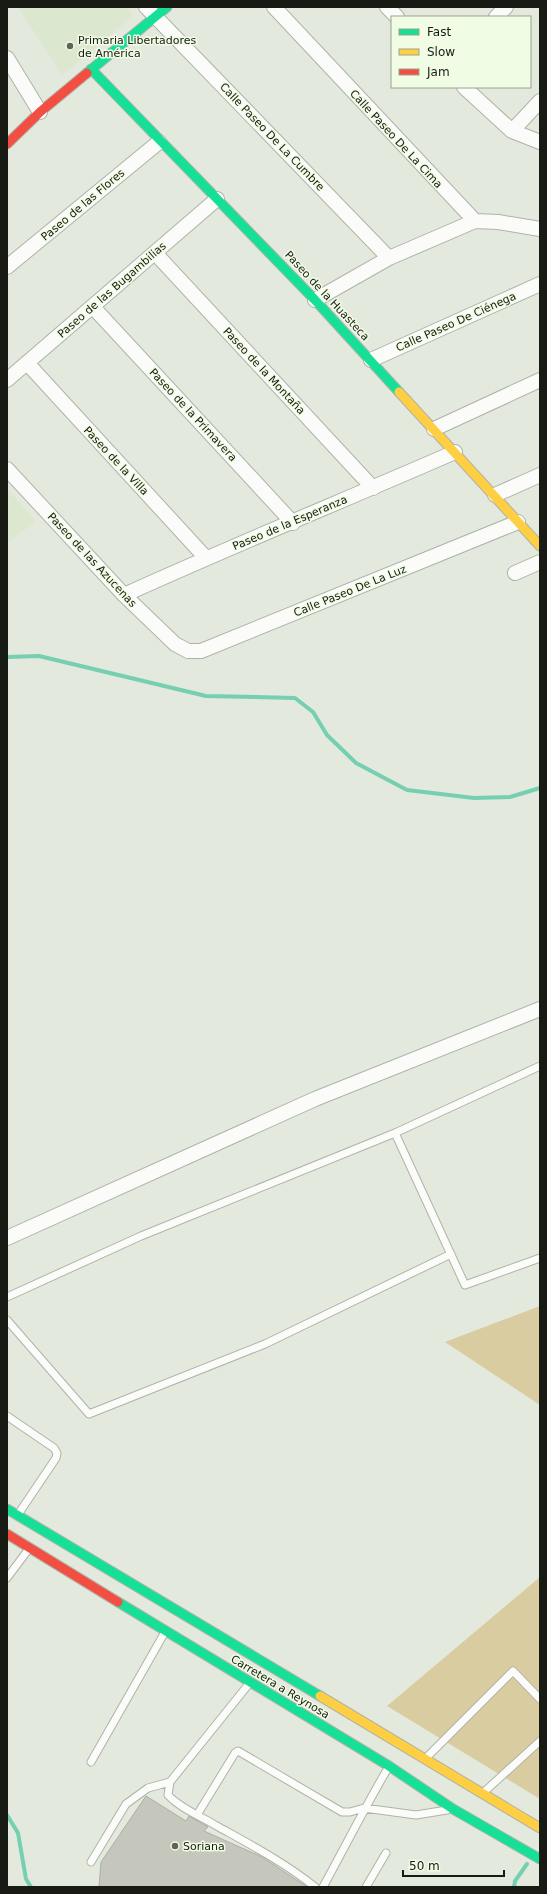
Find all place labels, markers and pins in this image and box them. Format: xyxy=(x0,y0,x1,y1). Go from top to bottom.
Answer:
place label: Primaria Libertadores de América xyxy=(78,34,197,60)
marker: Primaria Libertadores de América xyxy=(65,41,75,51)
place label: Soriana xyxy=(183,1840,225,1853)
marker: Soriana xyxy=(170,1841,180,1851)

